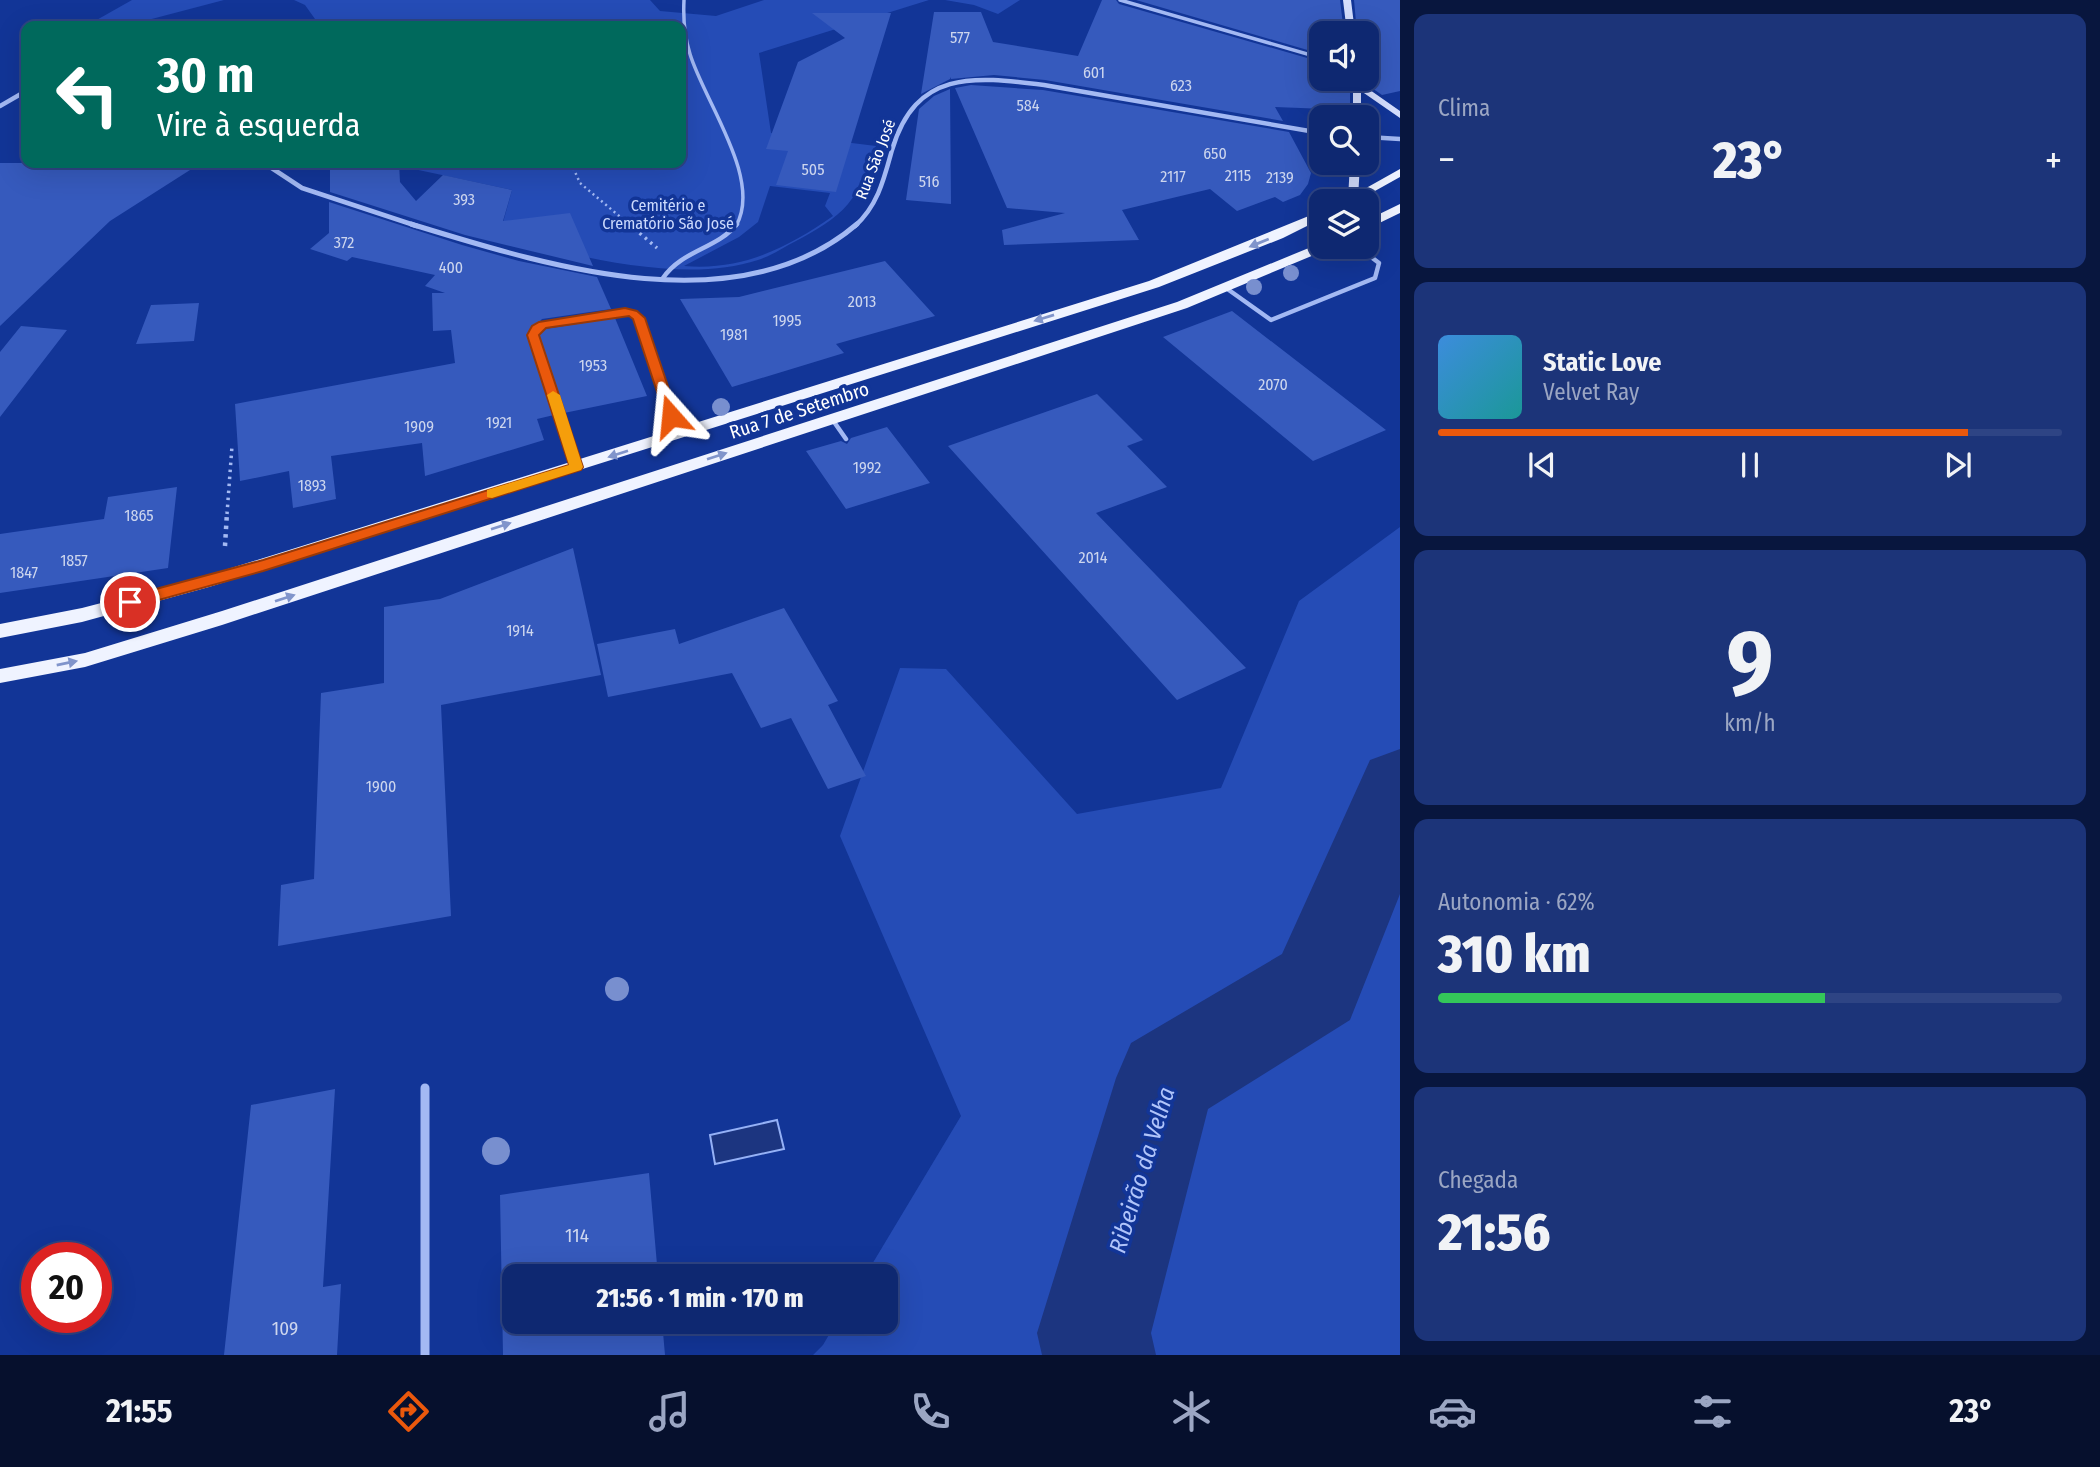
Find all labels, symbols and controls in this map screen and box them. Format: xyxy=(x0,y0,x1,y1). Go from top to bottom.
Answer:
map controls xyxy=(1309,21,1379,259)
button: sound xyxy=(1309,21,1379,91)
house number: 577 xyxy=(950,28,971,47)
text: 30 m xyxy=(157,46,255,105)
icon: left xyxy=(42,49,133,140)
house number: 601 xyxy=(1083,63,1105,82)
house number: 623 xyxy=(1170,76,1192,95)
text: Clima xyxy=(1438,94,1490,122)
house number: 584 xyxy=(1016,96,1040,115)
button: search xyxy=(1309,105,1379,175)
text: Vire à esquerda xyxy=(157,106,360,144)
street label: Rua São José xyxy=(852,116,899,202)
text: 23° xyxy=(1713,129,1787,192)
text: − xyxy=(1438,137,1455,183)
text: + xyxy=(2045,137,2062,183)
house number: 650 xyxy=(1203,144,1227,163)
house number: 505 xyxy=(801,160,825,179)
house number: 2115 xyxy=(1225,166,1251,185)
house number: 2117 xyxy=(1160,167,1186,186)
house number: 2139 xyxy=(1266,168,1294,187)
house number: 516 xyxy=(919,172,939,191)
button: layers xyxy=(1309,189,1379,259)
house number: 393 xyxy=(453,190,475,209)
park label: Cemitério e Crematório São José xyxy=(602,196,734,233)
house number: 372 xyxy=(334,233,354,252)
one-way arrow xyxy=(1249,238,1270,249)
house number: 400 xyxy=(439,258,463,277)
house number: 2013 xyxy=(848,292,876,311)
house number: 1995 xyxy=(772,311,802,330)
one-way arrow xyxy=(1034,313,1055,323)
house number: 1981 xyxy=(720,325,748,344)
text: Static Love xyxy=(1543,347,1661,378)
house number: 1953 xyxy=(579,356,607,375)
house number: 2070 xyxy=(1258,375,1288,394)
street label: Rua 7 de Setembro xyxy=(727,377,872,444)
text: Velvet Ray xyxy=(1543,378,1639,406)
position arrow xyxy=(634,379,708,453)
house number: 1921 xyxy=(486,413,512,432)
house number: 1909 xyxy=(404,417,434,436)
icon: previous xyxy=(1523,446,1561,484)
icon: pause xyxy=(1731,446,1769,484)
icon: next xyxy=(1939,446,1977,484)
one-way arrow xyxy=(607,449,628,460)
one-way arrow xyxy=(707,451,728,461)
house number: 1992 xyxy=(853,458,881,477)
house number: 1893 xyxy=(298,476,326,495)
house number: 1865 xyxy=(124,506,154,525)
one-way arrow xyxy=(491,521,512,531)
house number: 2014 xyxy=(1079,548,1108,567)
house number: 1857 xyxy=(60,551,88,570)
house number: 1847 xyxy=(10,563,39,582)
pin xyxy=(100,572,160,632)
icon: arrive xyxy=(111,583,149,621)
one-way arrow xyxy=(274,592,295,602)
text: 9 xyxy=(1726,609,1774,718)
house number: 1914 xyxy=(506,621,534,640)
one-way arrow xyxy=(56,657,78,668)
text: km/h xyxy=(1724,709,1776,737)
house number: 1900 xyxy=(366,777,396,796)
text: Autonomia · 62% xyxy=(1438,888,1595,916)
text: 310 km xyxy=(1438,923,1590,986)
water label: Ribeirão da Velha xyxy=(1103,1084,1181,1256)
text: Chegada xyxy=(1438,1166,1518,1194)
text: 21:56 xyxy=(1438,1201,1550,1264)
house number: 114 xyxy=(565,1224,589,1247)
speed limit sign: 20 xyxy=(21,1242,112,1333)
text: 21:56 · 1 min · 170 m xyxy=(596,1283,804,1314)
house number: 109 xyxy=(272,1317,298,1340)
icon: directions xyxy=(384,1387,433,1436)
icon: music xyxy=(645,1387,694,1436)
icon: phone xyxy=(906,1387,955,1436)
icon: climate xyxy=(1167,1387,1216,1436)
icon: car xyxy=(1428,1387,1477,1436)
icon: filters xyxy=(1688,1387,1737,1436)
text: 21:55 xyxy=(106,1392,173,1430)
text: 23° xyxy=(1949,1392,1994,1430)

